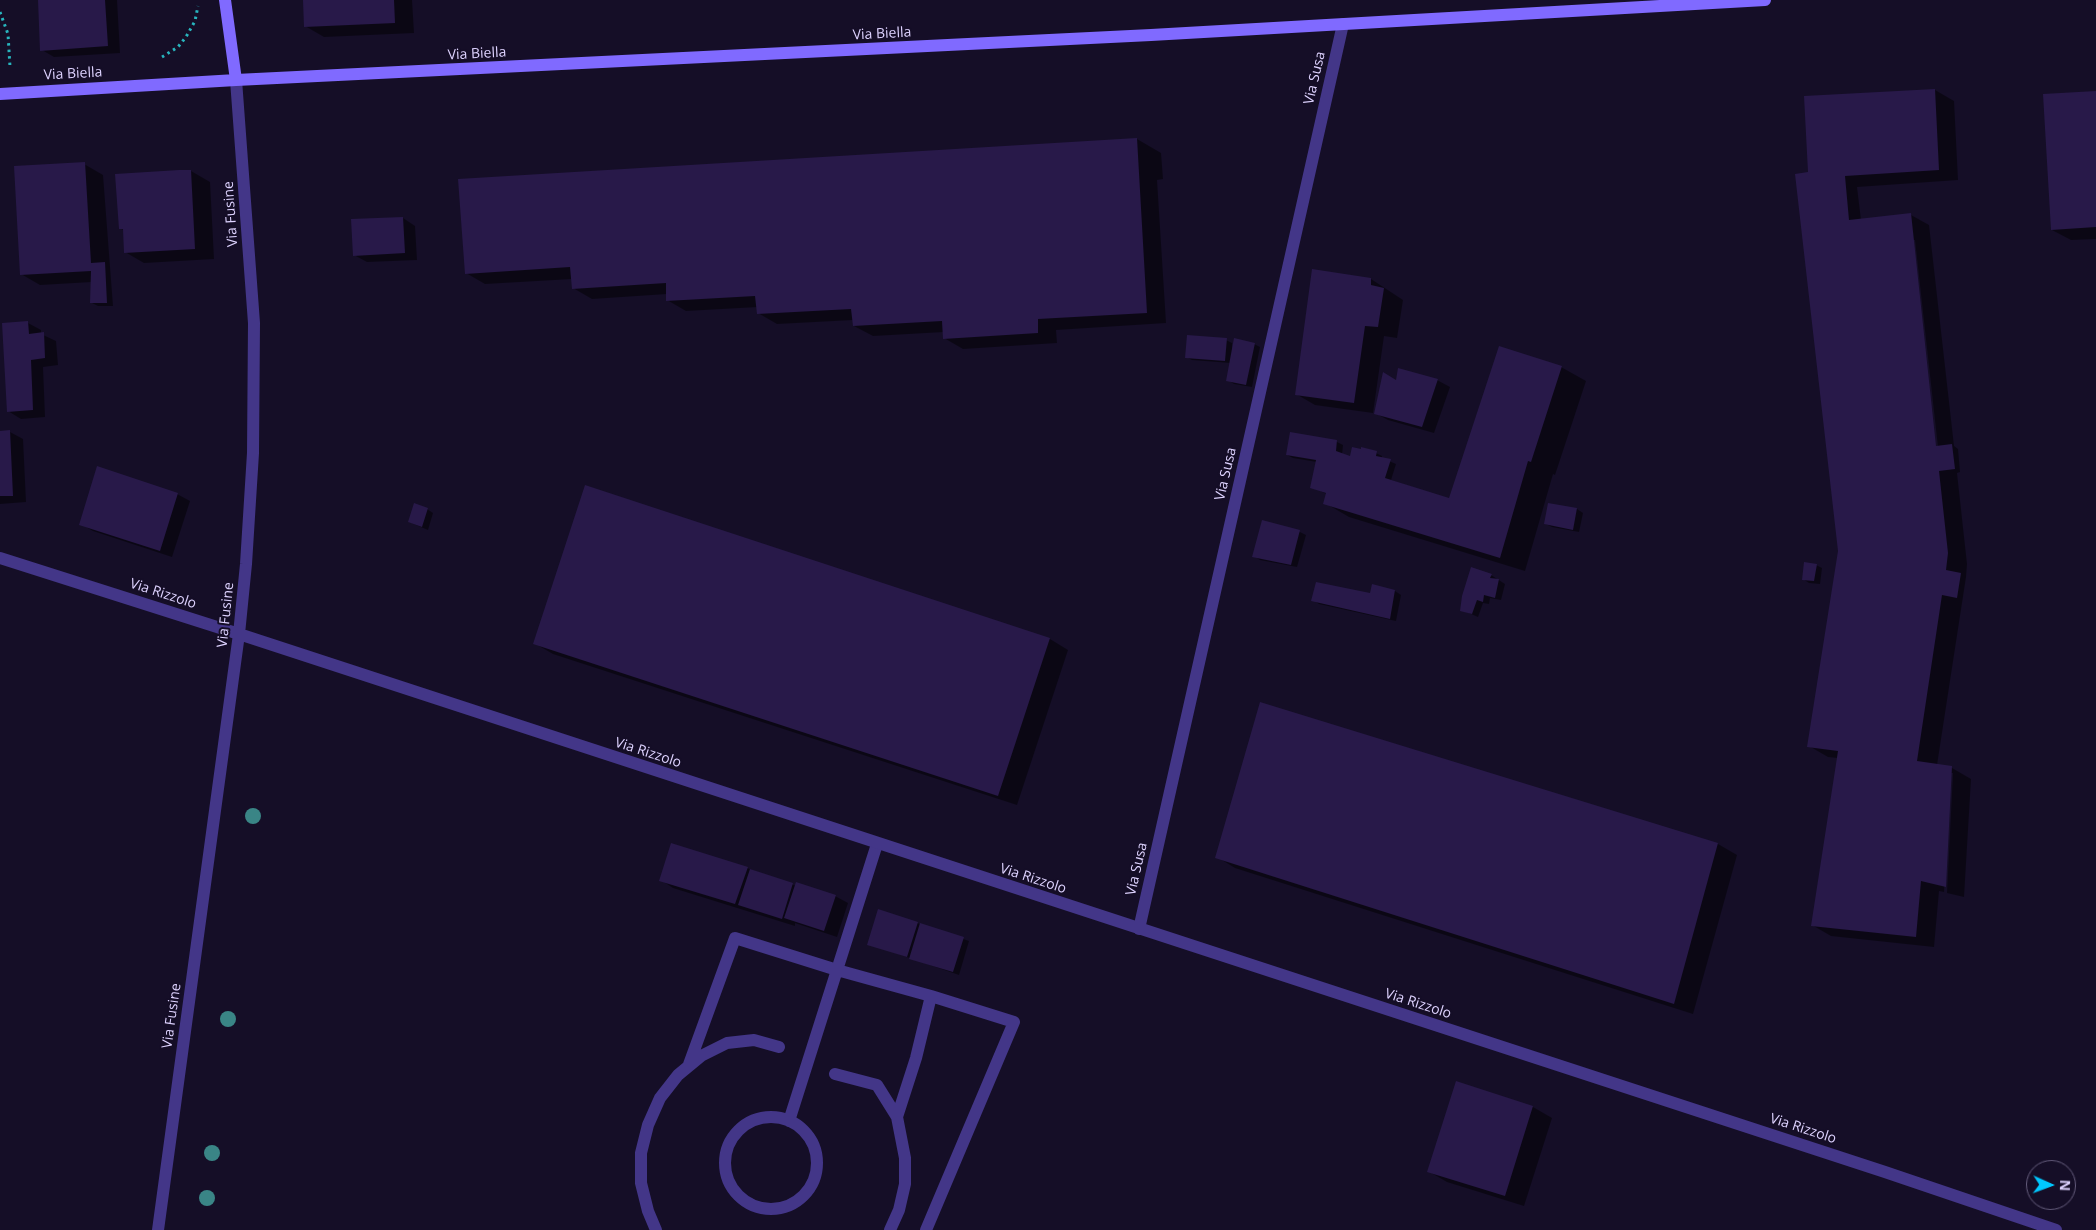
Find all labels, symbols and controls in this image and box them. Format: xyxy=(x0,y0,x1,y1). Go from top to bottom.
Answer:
street label: Via Biella xyxy=(852,24,912,44)
street label: Via Biella xyxy=(447,44,507,64)
street label: Via Susa xyxy=(1301,50,1329,106)
street label: Via Biella xyxy=(43,64,103,84)
street label: Via Fusine xyxy=(220,181,242,247)
street label: Via Susa xyxy=(1212,446,1240,502)
street label: Via Rizzolo xyxy=(128,575,198,613)
street label: Via Fusine xyxy=(214,581,238,649)
street label: Via Rizzolo xyxy=(613,734,683,772)
street label: Via Susa xyxy=(1123,841,1151,897)
street label: Via Rizzolo xyxy=(998,860,1068,898)
street label: Via Fusine xyxy=(159,982,185,1050)
street label: Via Rizzolo xyxy=(1383,985,1453,1023)
street label: Via Rizzolo xyxy=(1768,1110,1838,1148)
north arrow xyxy=(2026,1160,2076,1210)
text: N xyxy=(2056,1179,2075,1192)

